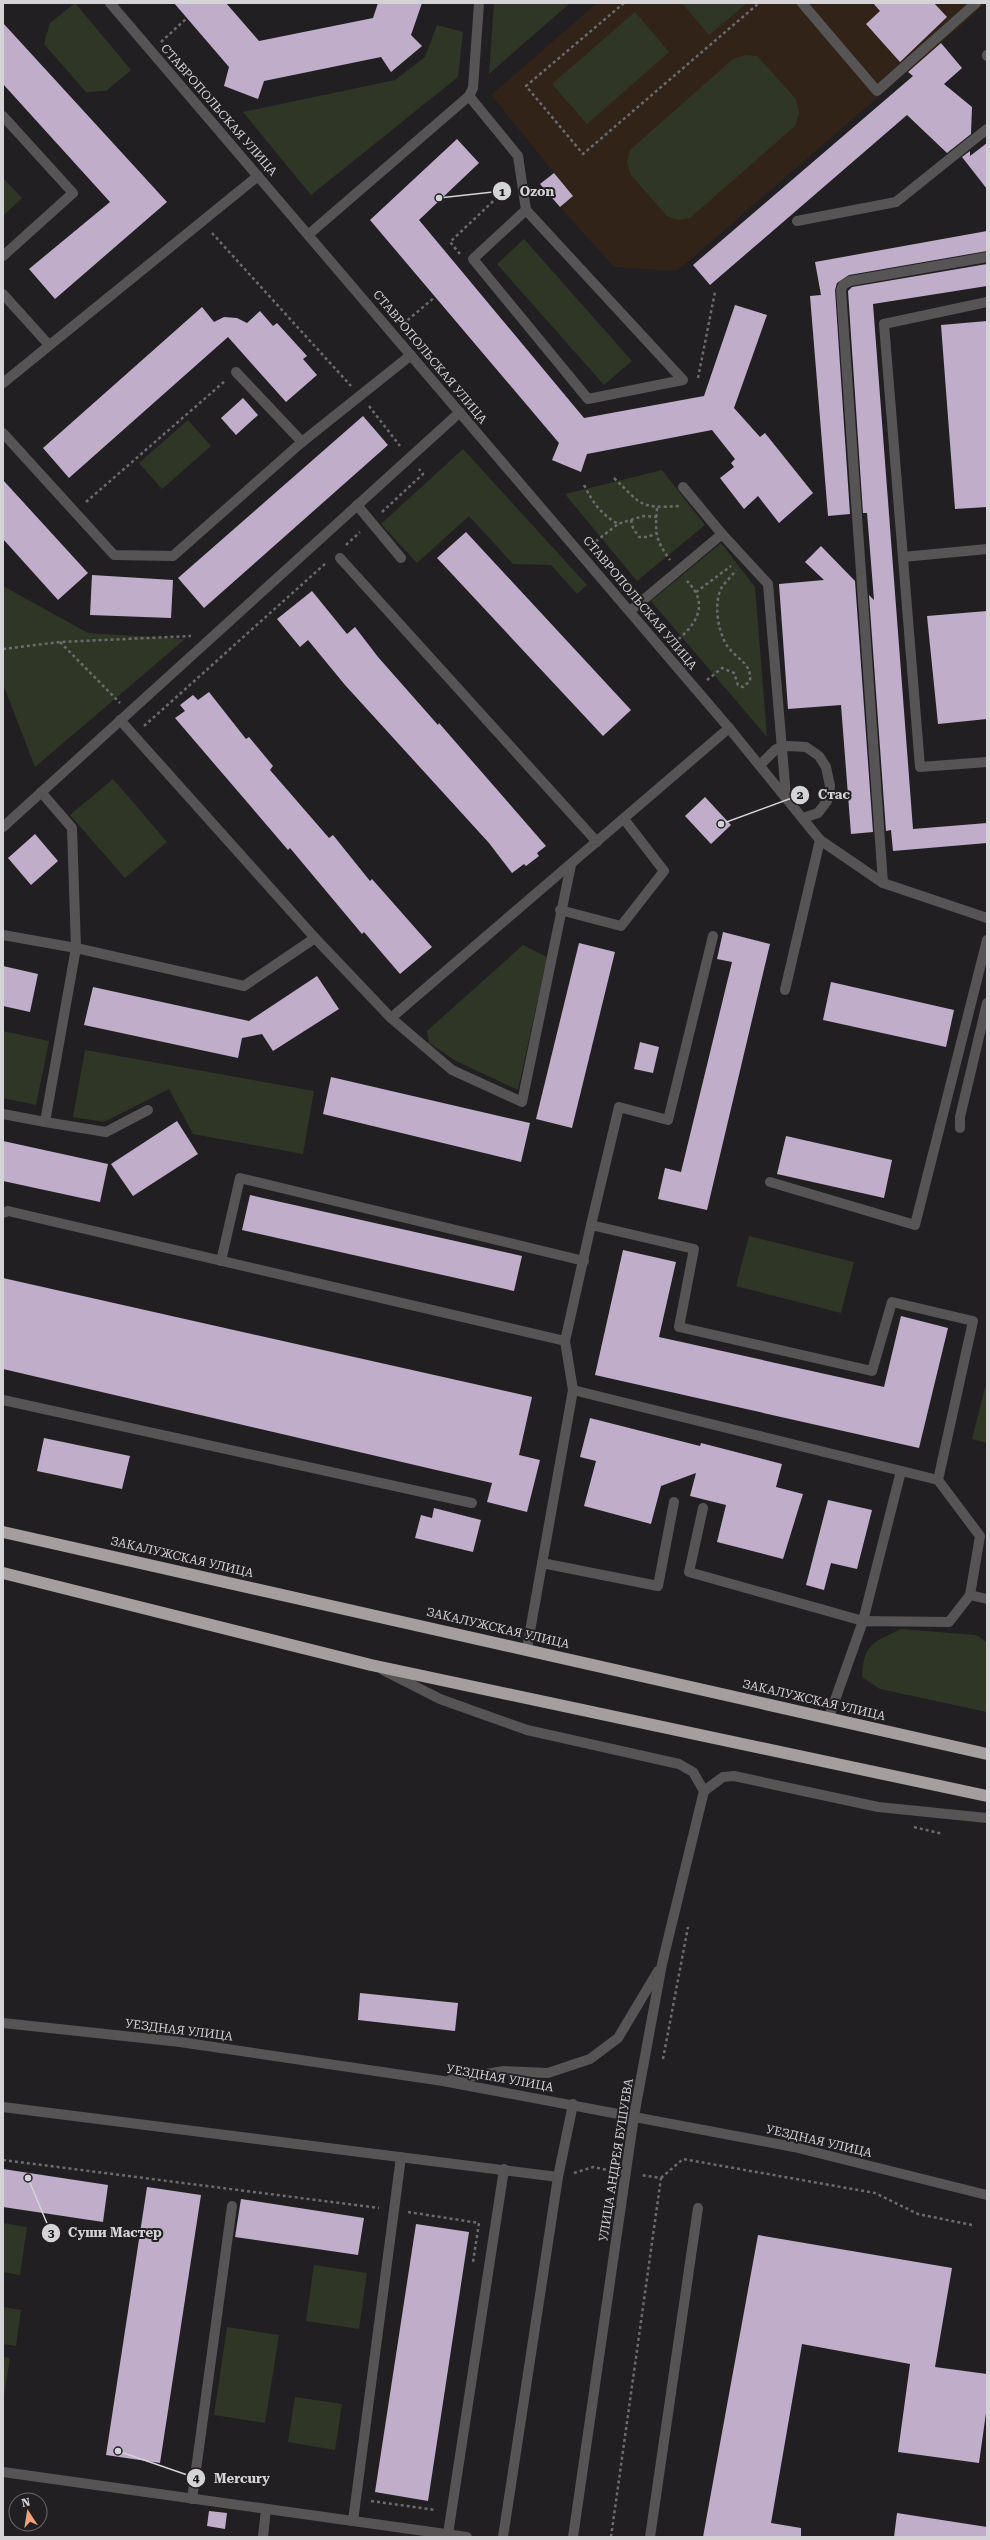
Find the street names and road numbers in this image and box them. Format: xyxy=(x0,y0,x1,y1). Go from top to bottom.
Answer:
street label: СТАВРОПОЛЬСКАЯ УЛИЦА xyxy=(158,41,280,179)
street label: СТАВРОПОЛЬСКАЯ УЛИЦА xyxy=(370,287,490,427)
street label: СТАВРОПОЛЬСКАЯ УЛИЦА xyxy=(580,533,700,673)
street label: ЗАКАЛУЖСКАЯ УЛИЦА xyxy=(109,1534,255,1580)
street label: ЗАКАЛУЖСКАЯ УЛИЦА xyxy=(425,1605,571,1651)
street label: ЗАКАЛУЖСКАЯ УЛИЦА xyxy=(741,1677,887,1723)
street label: УЕЗДНАЯ УЛИЦА xyxy=(124,2016,234,2044)
street label: УЕЗДНАЯ УЛИЦА xyxy=(445,2062,555,2094)
street label: УЛИЦА АНДРЕЯ БУШУЕВА xyxy=(596,2077,636,2243)
street label: УЕЗДНАЯ УЛИЦА xyxy=(765,2122,874,2160)

